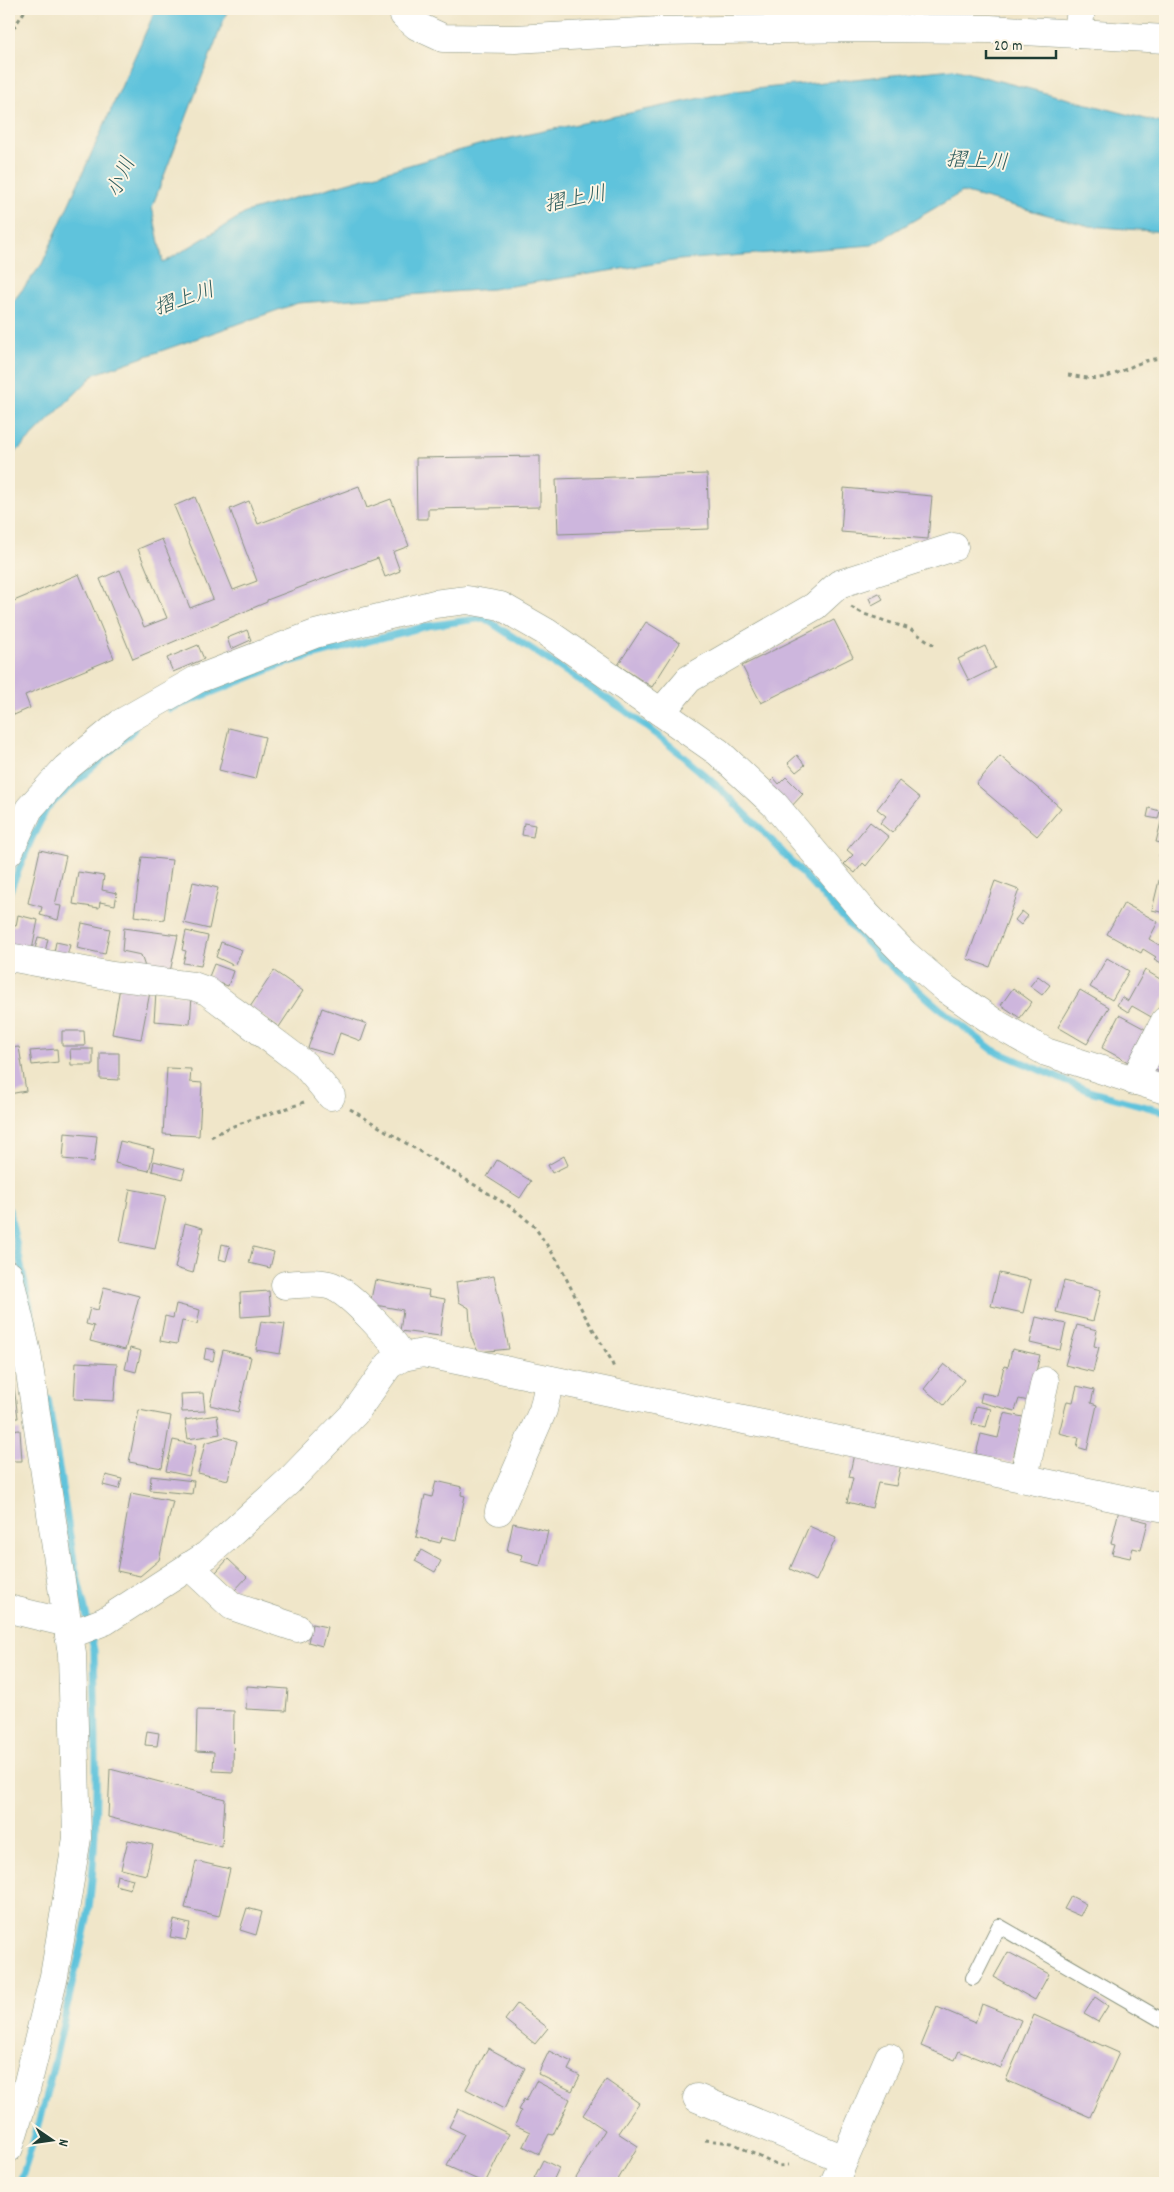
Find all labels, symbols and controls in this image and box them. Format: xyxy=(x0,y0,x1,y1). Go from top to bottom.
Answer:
scale bar xyxy=(986,28,1056,60)
text: 20 m xyxy=(994,36,1022,58)
water label: 摺上川 xyxy=(945,146,1009,180)
water label: 小川 xyxy=(100,153,145,204)
water label: 摺上川 xyxy=(542,180,609,222)
water label: 摺上川 xyxy=(150,276,220,325)
north arrow xyxy=(28,2114,78,2164)
text: N xyxy=(52,2137,73,2148)

